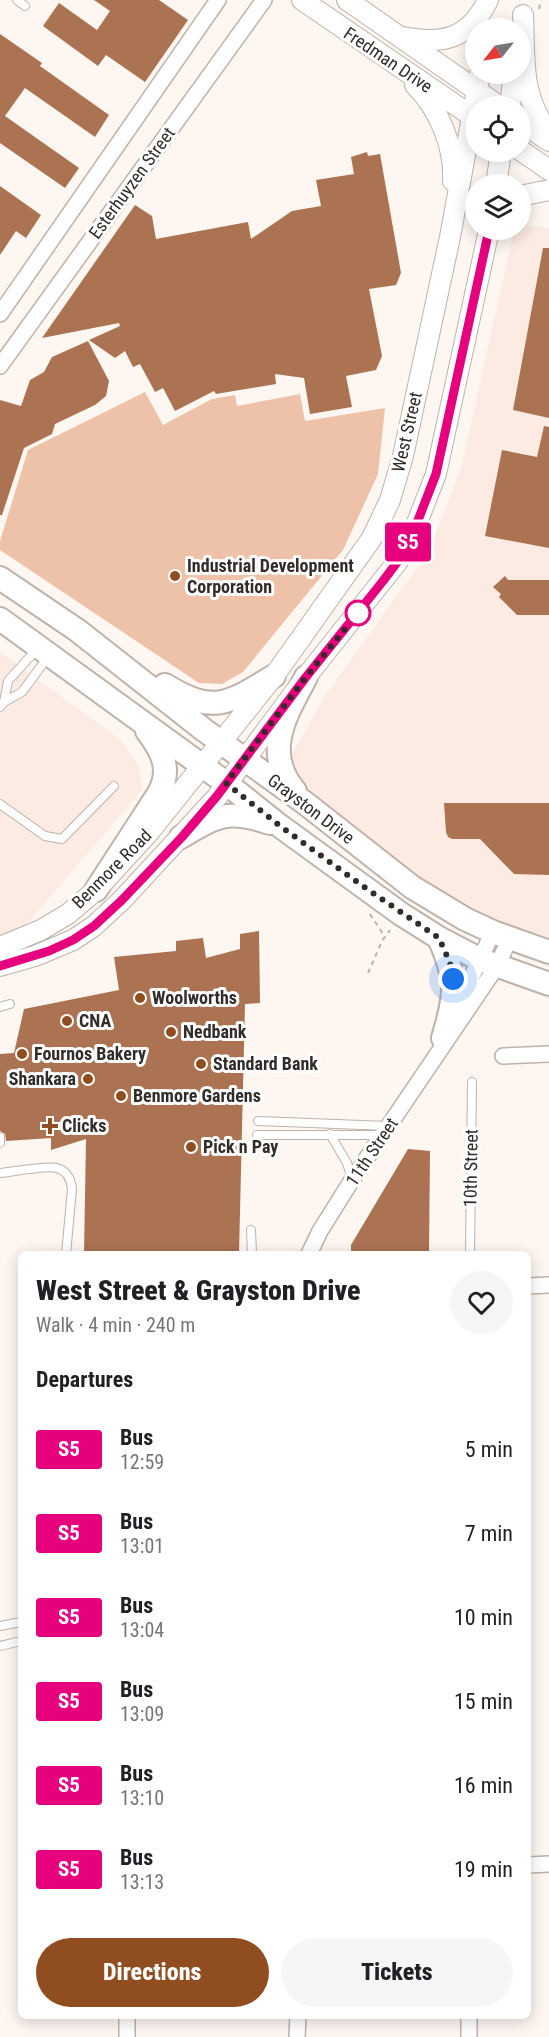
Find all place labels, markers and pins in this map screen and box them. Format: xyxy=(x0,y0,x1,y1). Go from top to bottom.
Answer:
place label: Industrial Development Corporation xyxy=(187,555,354,597)
marker: Industrial Development Corporation xyxy=(168,569,182,583)
unlabelled marker xyxy=(345,600,371,626)
place label: Woolworths xyxy=(152,987,237,1008)
marker: Woolworths xyxy=(133,991,147,1005)
place label: CNA xyxy=(79,1010,111,1031)
marker: CNA xyxy=(60,1014,74,1028)
place label: Nedbank xyxy=(183,1021,247,1042)
marker: Nedbank xyxy=(164,1025,178,1039)
place label: Fournos Bakery xyxy=(34,1043,146,1064)
marker: Fournos Bakery xyxy=(15,1047,29,1061)
place label: Standard Bank xyxy=(213,1053,318,1074)
marker: Standard Bank xyxy=(194,1057,208,1071)
place label: Shankara xyxy=(9,1068,76,1089)
marker: Shankara xyxy=(81,1072,95,1086)
place label: Benmore Gardens xyxy=(133,1085,261,1106)
marker: Benmore Gardens xyxy=(114,1089,128,1103)
place label: Clicks xyxy=(62,1115,106,1136)
marker: Clicks xyxy=(43,1119,57,1133)
place label: Pick n Pay xyxy=(203,1136,278,1157)
marker: Pick n Pay xyxy=(184,1140,198,1154)

